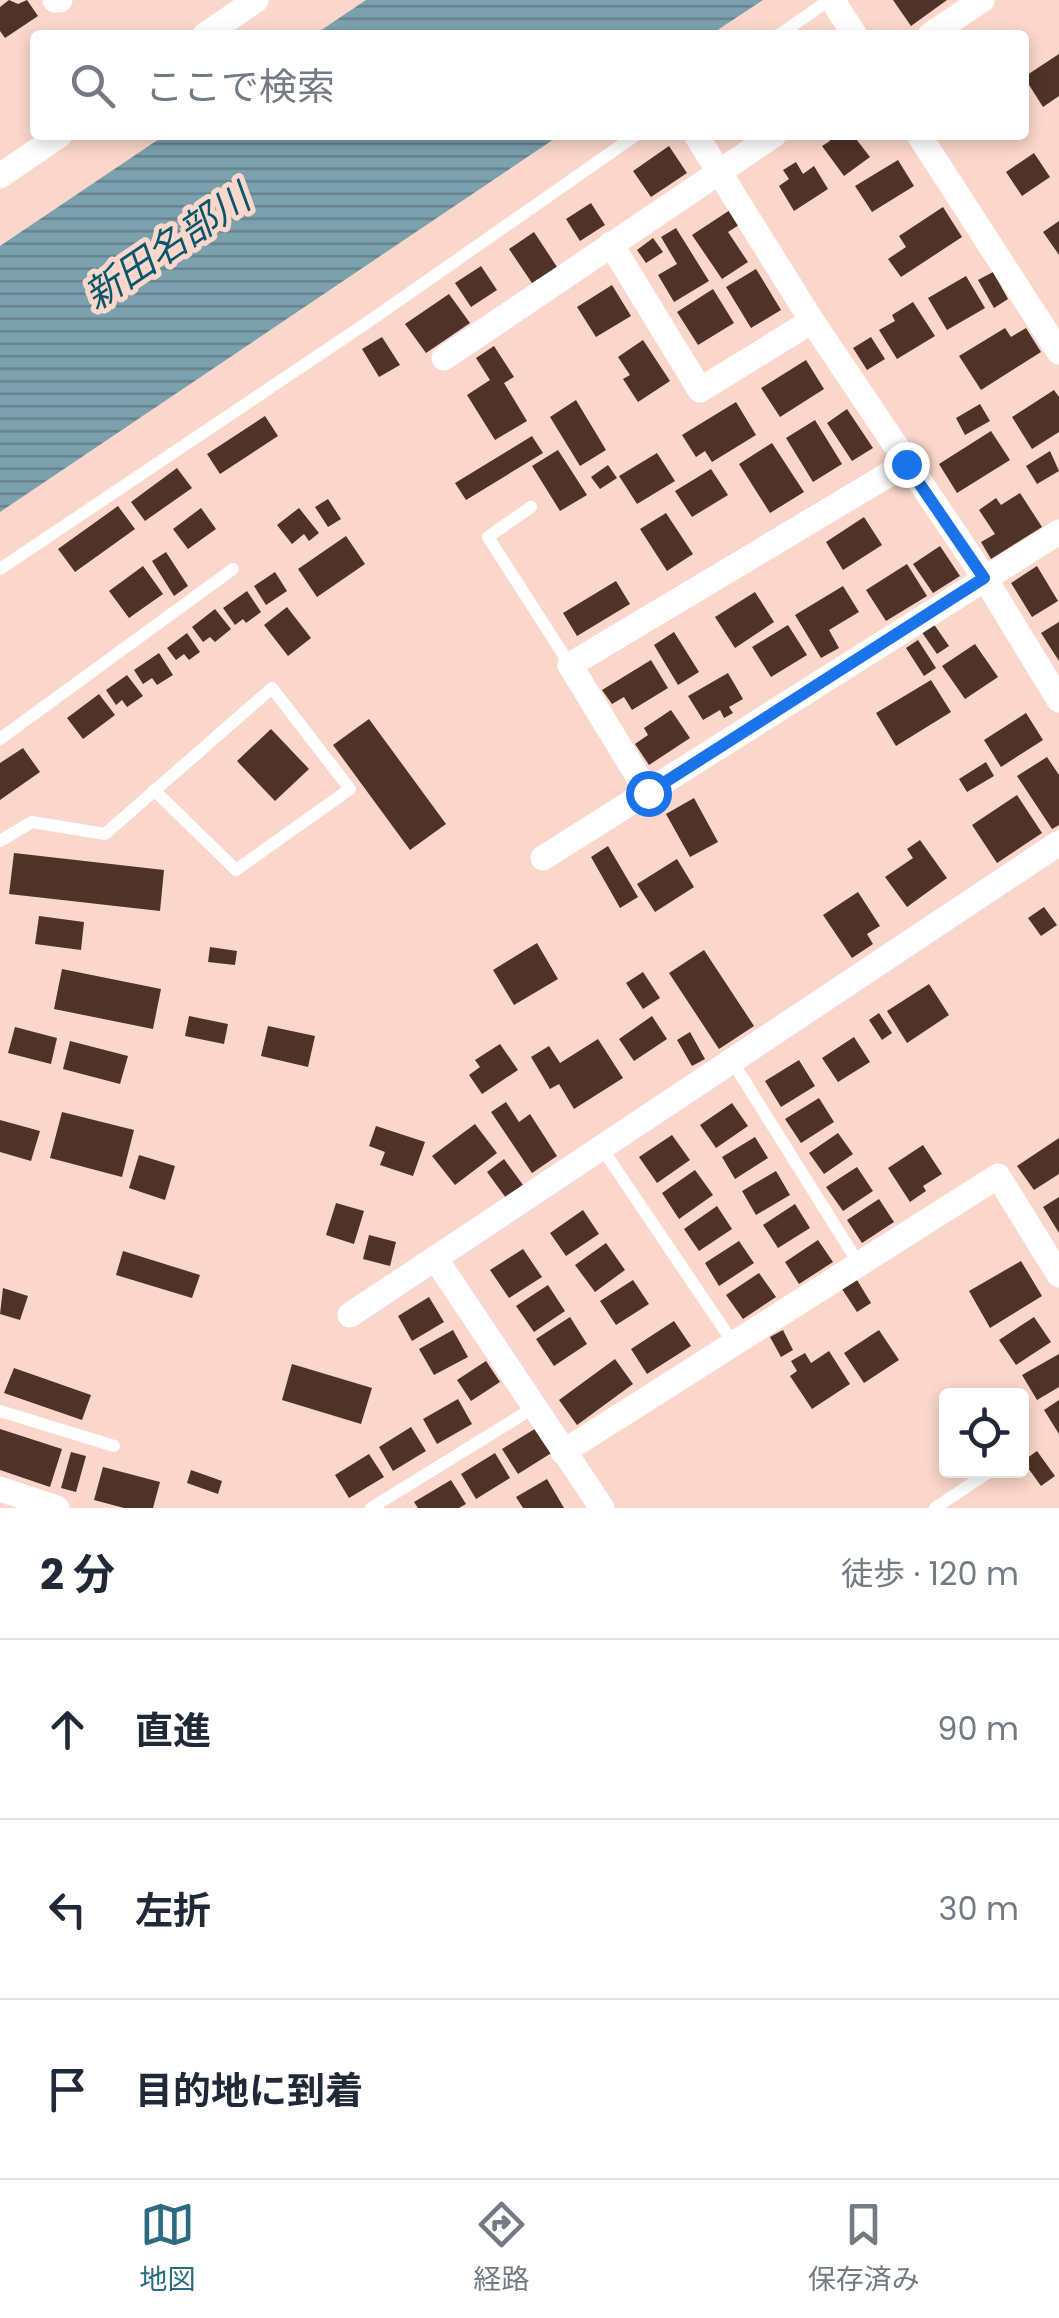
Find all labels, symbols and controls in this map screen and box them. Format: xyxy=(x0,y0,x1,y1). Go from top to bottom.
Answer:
search box xyxy=(30,30,1029,140)
icon: search xyxy=(65,58,120,113)
text: ここで検索 xyxy=(145,60,335,113)
water label: 新田名部川 xyxy=(73,169,264,322)
route end xyxy=(884,442,930,488)
route start xyxy=(626,771,672,817)
map controls xyxy=(939,1388,1029,1478)
button: locate xyxy=(939,1388,1029,1478)
text: 2 分 xyxy=(40,1545,115,1604)
text: 徒歩 · 120 m xyxy=(841,1551,1019,1596)
icon: ahead xyxy=(40,1702,95,1757)
text: 直進 xyxy=(135,1704,211,1757)
text: 90 m xyxy=(937,1706,1019,1751)
icon: left xyxy=(40,1882,95,1937)
text: 左折 xyxy=(135,1884,211,1937)
text: 30 m xyxy=(939,1886,1019,1931)
icon: arrive xyxy=(40,2062,95,2117)
text: 目的地に到着 xyxy=(135,2064,363,2117)
tab: 地図 xyxy=(139,2197,195,2301)
tab: 経路 xyxy=(473,2197,530,2301)
tab: 保存済み xyxy=(808,2197,920,2301)

